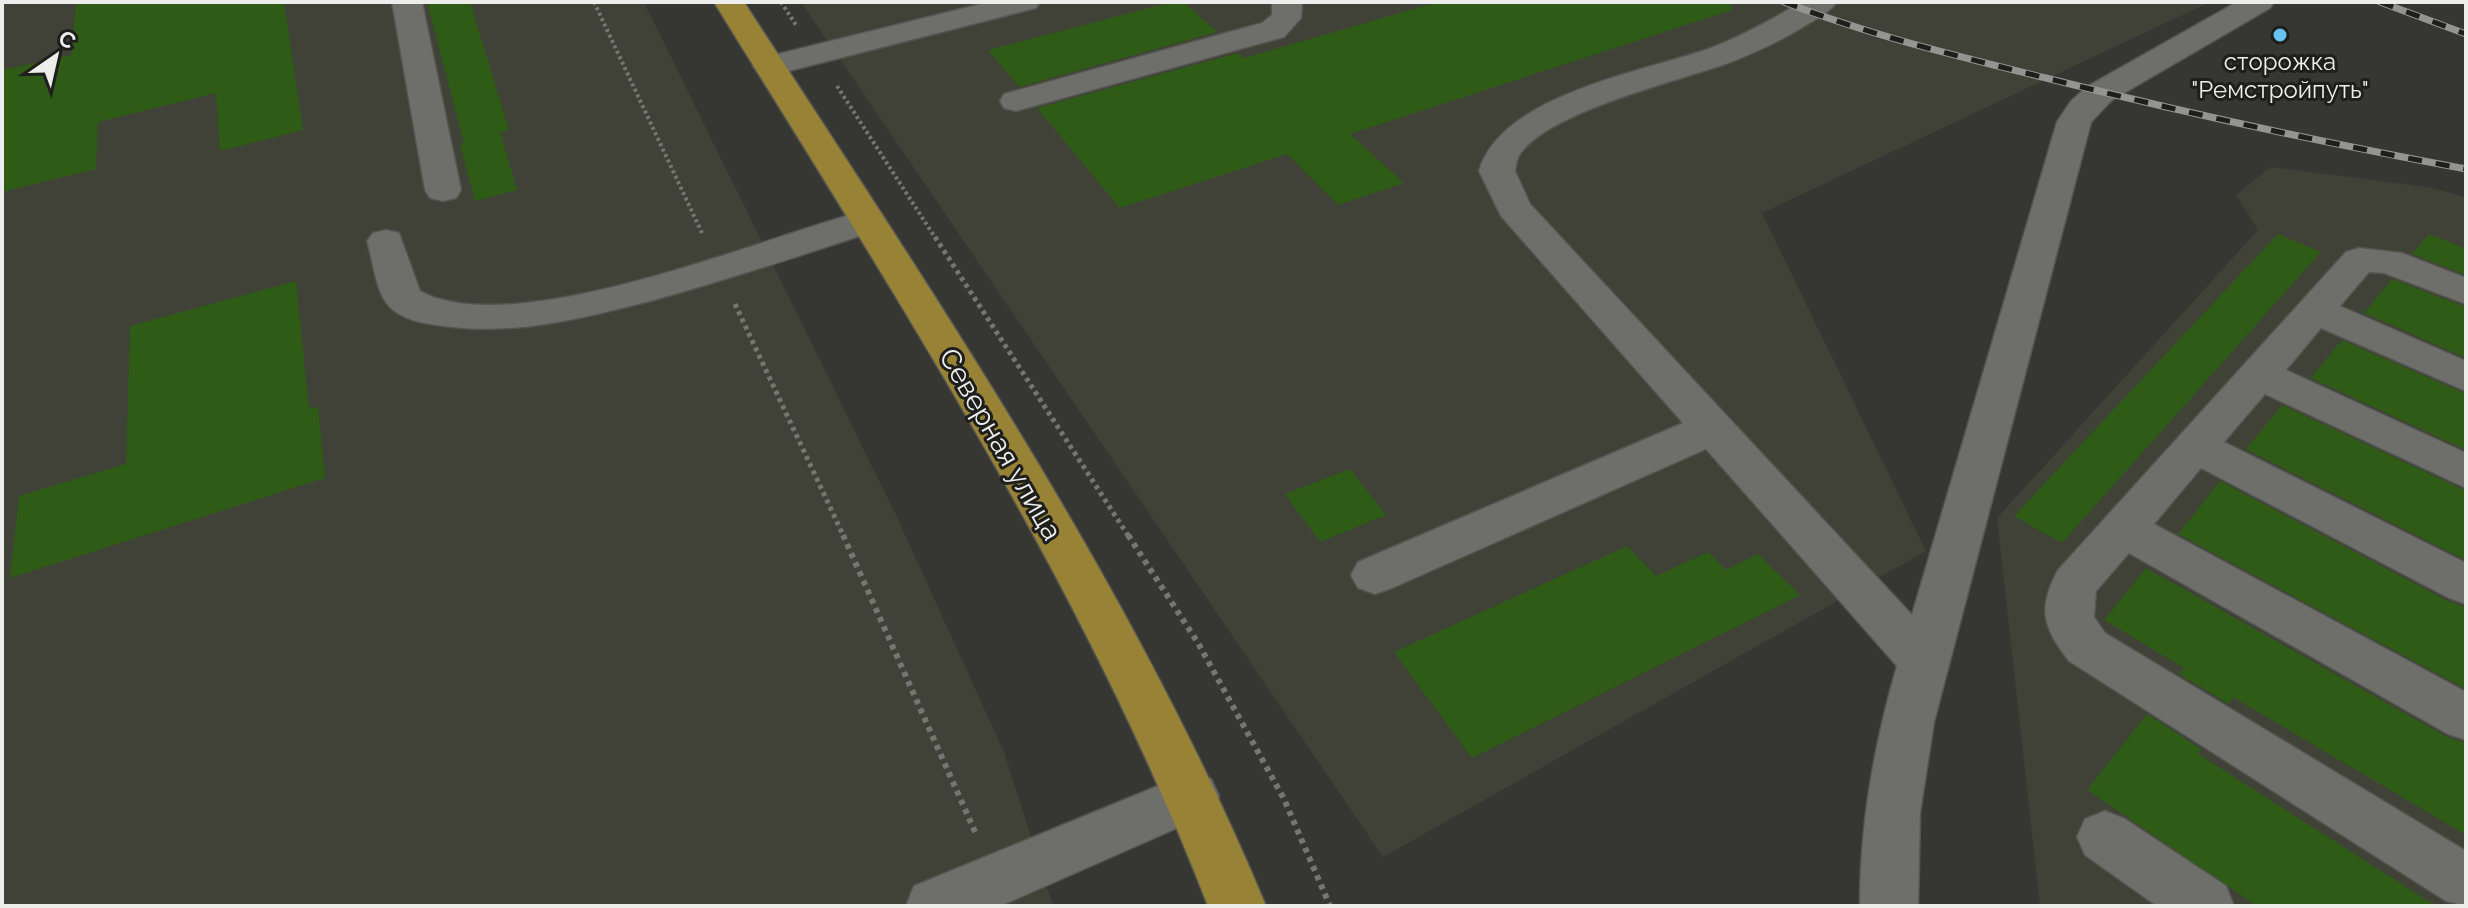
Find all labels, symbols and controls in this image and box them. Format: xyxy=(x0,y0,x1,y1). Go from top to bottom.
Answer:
north arrow xyxy=(16,16,96,96)
text: С xyxy=(54,24,81,54)
marker: сторожка "Ремстройпуть" xyxy=(2271,26,2289,44)
place label: сторожка "Ремстройпуть" xyxy=(2191,47,2369,104)
street label: Северная улица xyxy=(932,342,1069,546)

